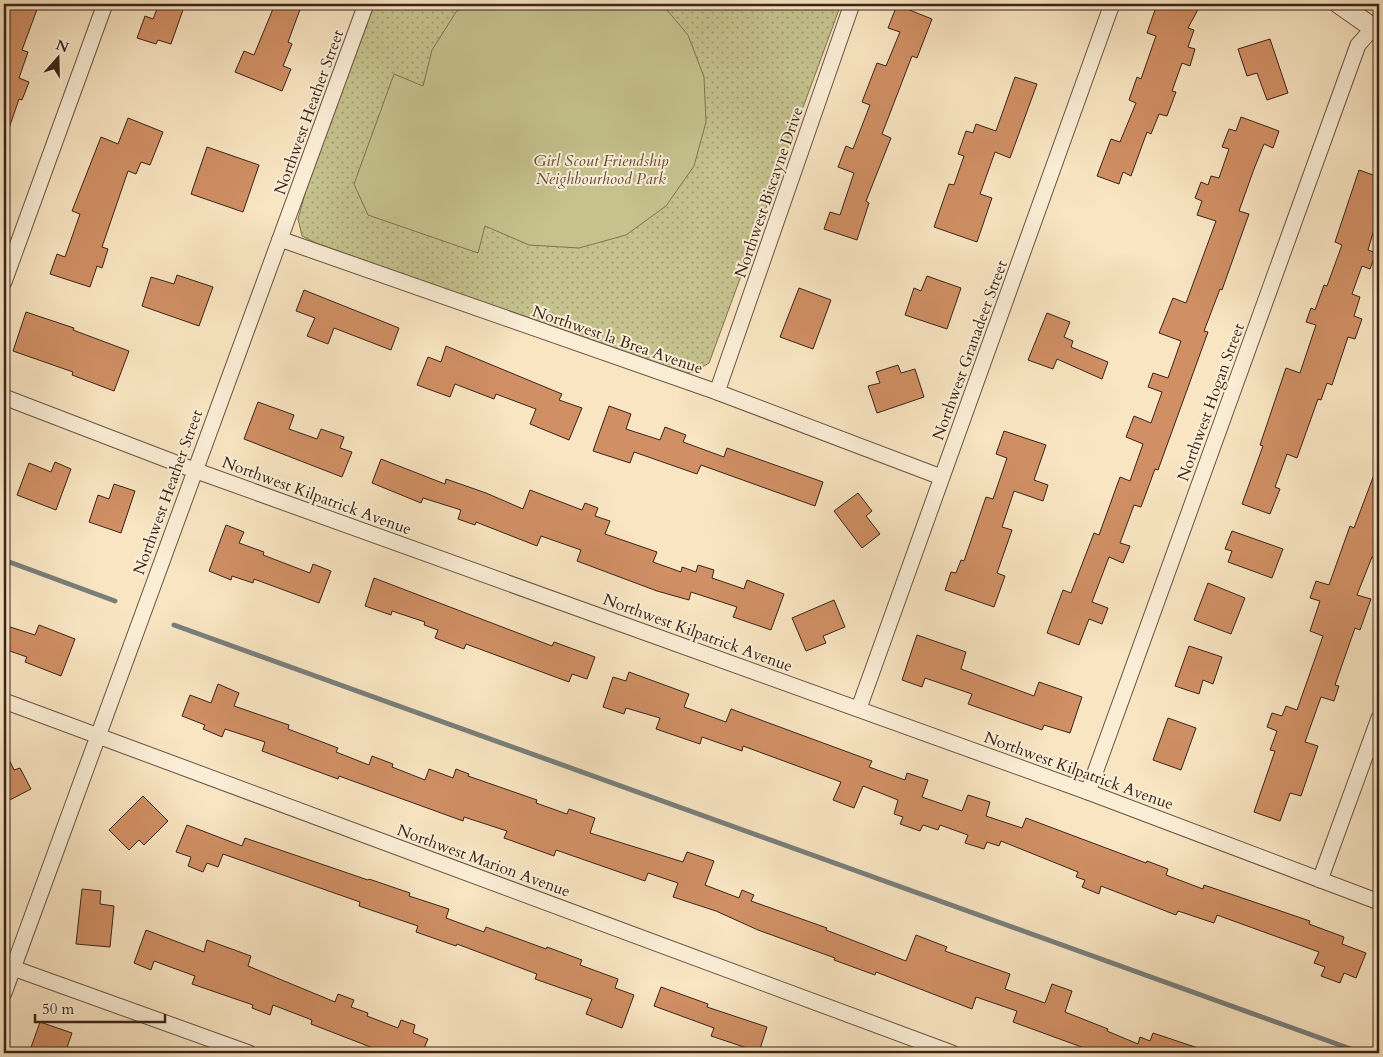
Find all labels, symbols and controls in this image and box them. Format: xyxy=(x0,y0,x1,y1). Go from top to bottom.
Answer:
street label: Northwest Heather Street xyxy=(269,27,349,198)
north arrow xyxy=(32,32,82,82)
text: N xyxy=(53,35,71,57)
street label: Northwest Biscayne Drive xyxy=(729,104,809,281)
park label: Girl Scout Friendship Neighbourhood Park xyxy=(533,150,669,190)
street label: Northwest Granadeer Street xyxy=(927,257,1013,443)
street label: Northwest la Brea Avenue xyxy=(529,300,706,380)
street label: Northwest Hogan Street xyxy=(1172,320,1250,484)
street label: Northwest Heather Street xyxy=(128,407,208,578)
street label: Northwest Kilpatrick Avenue xyxy=(219,451,414,540)
street label: Northwest Kilpatrick Avenue xyxy=(600,588,795,677)
street label: Northwest Kilpatrick Avenue xyxy=(981,726,1176,815)
street label: Northwest Marion Avenue xyxy=(394,819,573,903)
scale bar xyxy=(35,992,165,1024)
text: 50 m xyxy=(42,999,74,1019)

